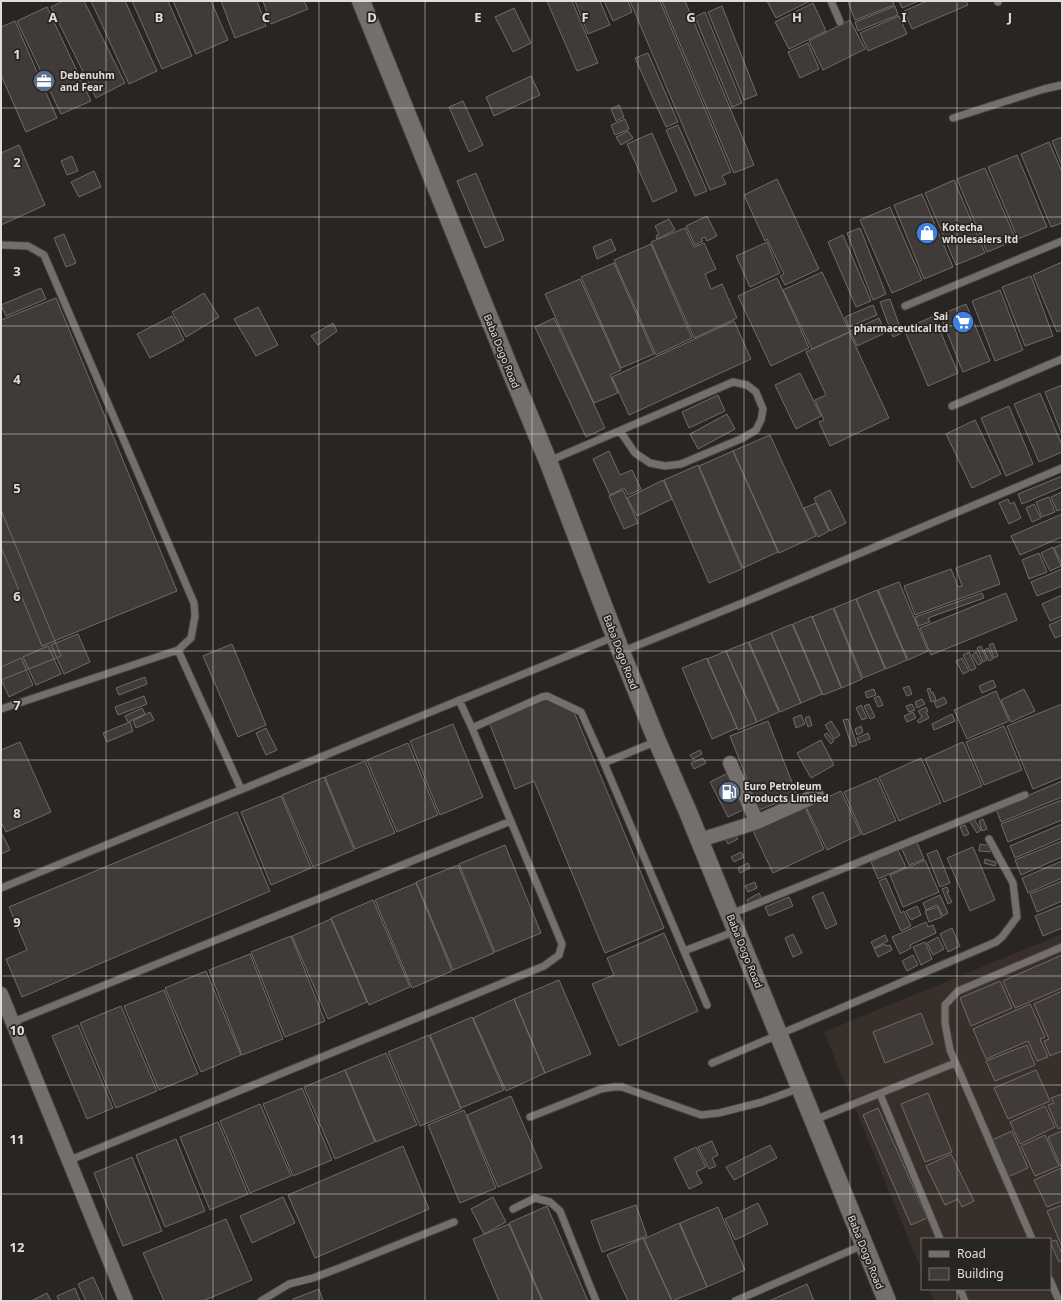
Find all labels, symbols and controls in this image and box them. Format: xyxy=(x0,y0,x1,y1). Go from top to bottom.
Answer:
text: A xyxy=(49,8,58,26)
text: B xyxy=(155,8,163,26)
text: C xyxy=(262,8,270,26)
text: D xyxy=(367,8,377,26)
text: E xyxy=(474,8,482,26)
text: F xyxy=(581,8,589,26)
text: G xyxy=(686,8,696,26)
text: H xyxy=(792,8,802,26)
text: I xyxy=(901,8,907,26)
text: J xyxy=(1007,8,1012,26)
text: 1 xyxy=(13,45,21,63)
office icon: Debenuhm and Fear xyxy=(31,68,57,94)
place label: Debenuhm and Fear xyxy=(60,68,115,94)
text: 2 xyxy=(13,153,21,171)
shop icon: Kotecha wholesalers ltd xyxy=(914,220,940,246)
place label: Kotecha wholesalers ltd xyxy=(942,220,1018,246)
text: 3 xyxy=(13,262,21,280)
place label: Sai pharmaceutical ltd xyxy=(854,309,948,335)
supermarket icon: Sai pharmaceutical ltd xyxy=(950,309,976,335)
street label: Baba Dogo Road xyxy=(481,312,523,390)
text: 4 xyxy=(13,370,21,388)
text: 5 xyxy=(13,479,21,497)
text: 6 xyxy=(13,587,21,605)
street label: Baba Dogo Road xyxy=(600,613,642,691)
text: 7 xyxy=(13,696,21,714)
fuel station icon: Euro Petroleum Products Limtied xyxy=(716,779,742,805)
place label: Euro Petroleum Products Limtied xyxy=(744,779,829,805)
text: 8 xyxy=(13,804,21,822)
street label: Baba Dogo Road xyxy=(724,912,766,990)
text: 9 xyxy=(13,913,21,931)
text: 10 xyxy=(10,1021,24,1039)
text: 11 xyxy=(10,1130,24,1148)
street label: Baba Dogo Road xyxy=(845,1213,887,1291)
text: 12 xyxy=(10,1238,24,1256)
legend xyxy=(921,1238,1051,1290)
text: Road xyxy=(957,1245,986,1262)
text: Building xyxy=(957,1265,1004,1282)

